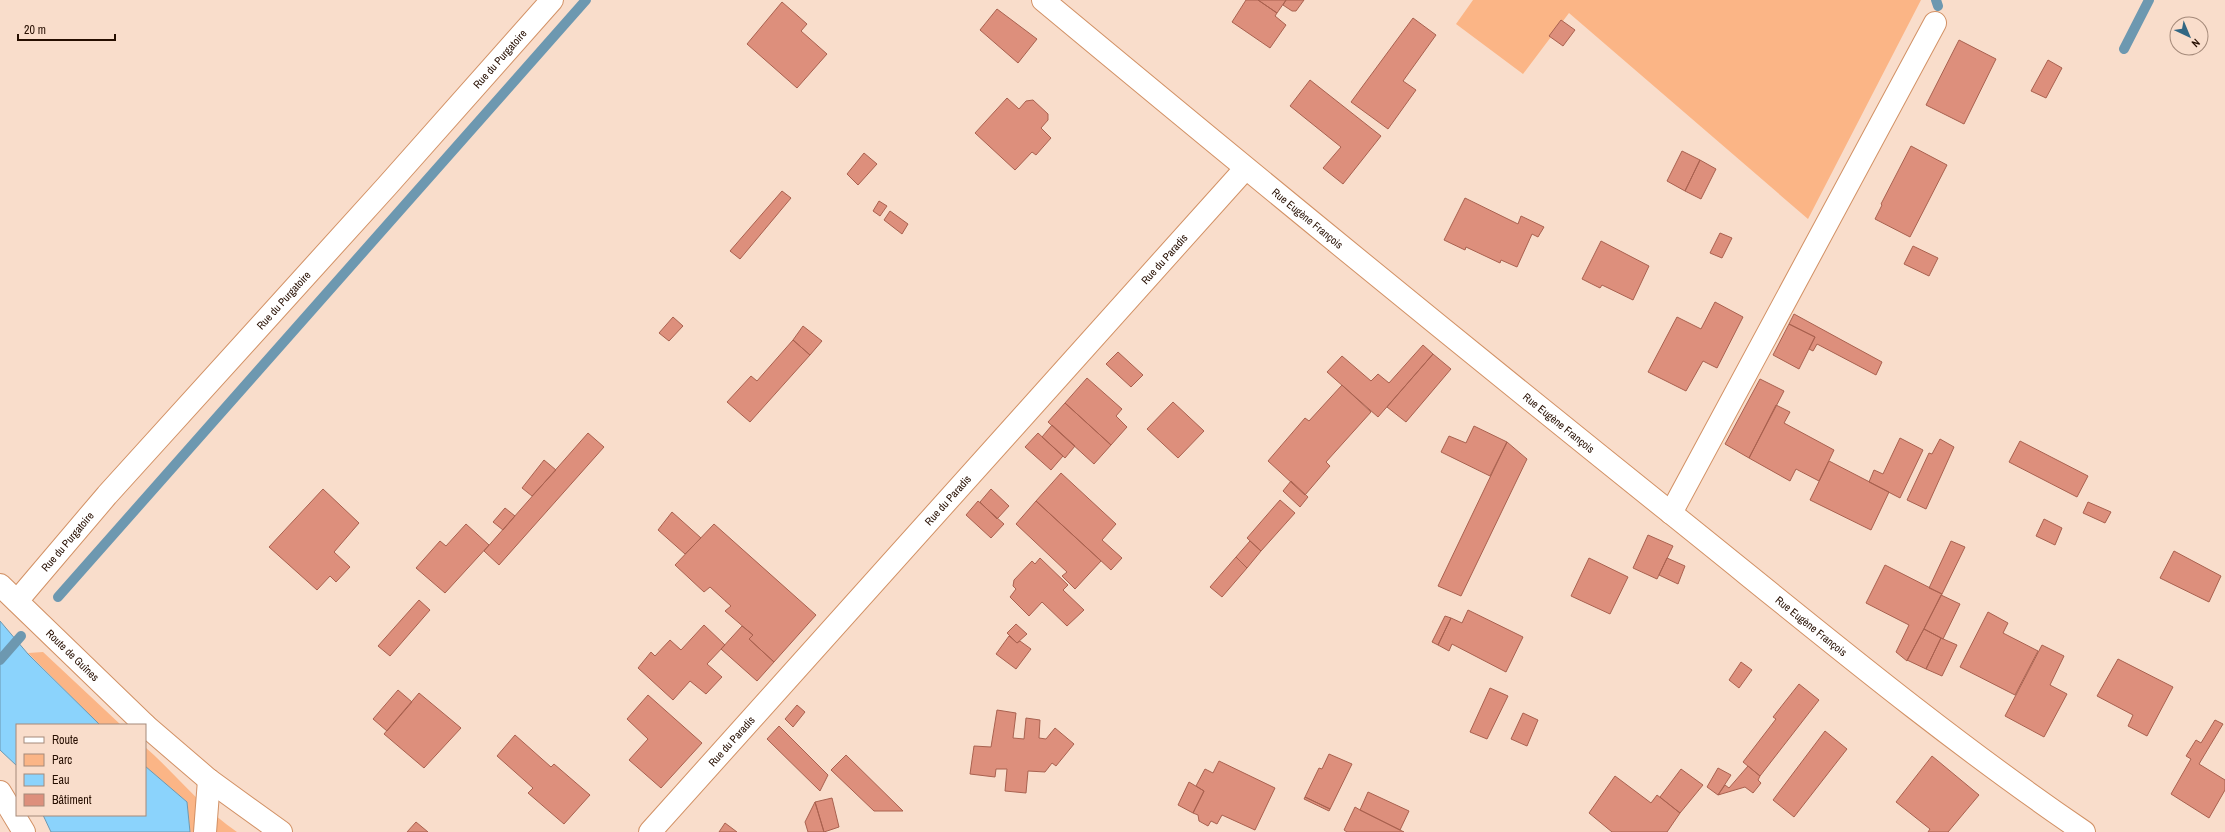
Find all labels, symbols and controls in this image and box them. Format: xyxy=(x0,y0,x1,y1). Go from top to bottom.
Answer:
scale bar xyxy=(18,16,115,42)
north arrow xyxy=(2169,16,2209,56)
text: 20 m xyxy=(24,22,46,38)
street label: Rue du Purgatoire xyxy=(470,27,530,91)
text: N xyxy=(2189,36,2203,50)
street label: Rue Eugène François xyxy=(1269,185,1346,252)
street label: Rue du Paradis xyxy=(1138,231,1191,287)
street label: Rue du Purgatoire xyxy=(254,268,314,332)
street label: Rue Eugène François xyxy=(1520,390,1598,456)
street label: Rue du Paradis xyxy=(922,472,974,528)
street label: Rue du Purgatoire xyxy=(38,509,97,574)
street label: Rue Eugène François xyxy=(1773,593,1850,659)
street label: Route de Guînes xyxy=(43,626,102,684)
street label: Rue du Paradis xyxy=(705,713,758,769)
legend xyxy=(16,724,146,816)
text: Route xyxy=(52,732,78,748)
text: Parc xyxy=(52,752,72,768)
text: Eau xyxy=(52,772,70,788)
text: Bâtiment xyxy=(52,792,92,808)

